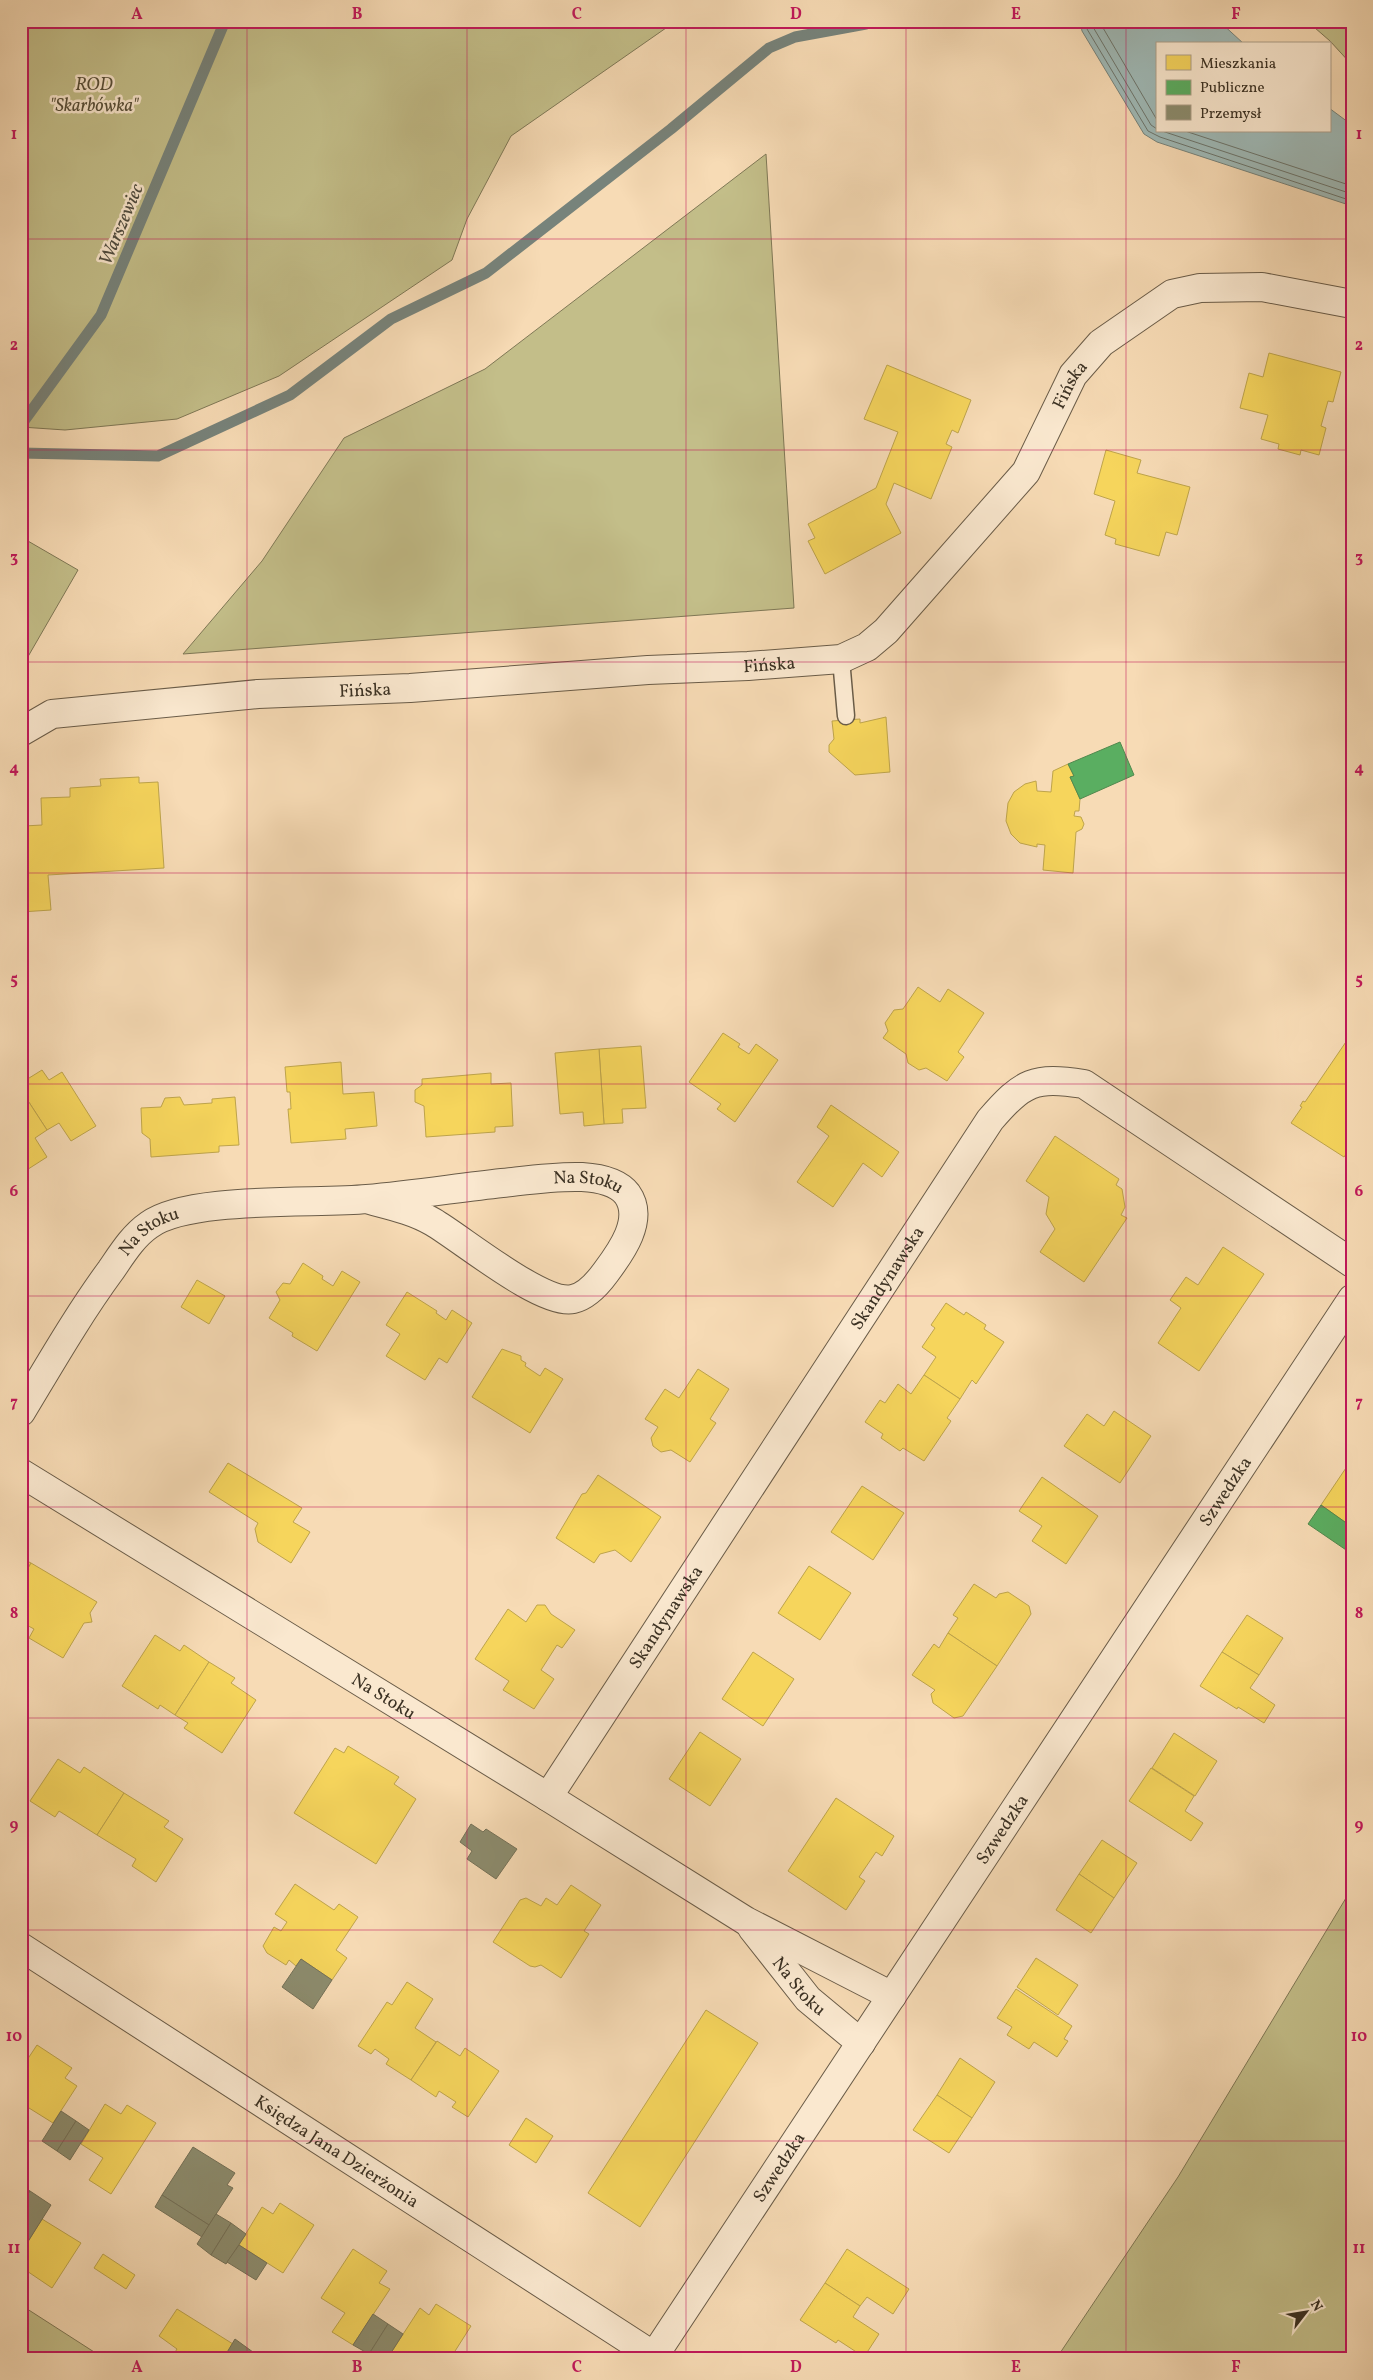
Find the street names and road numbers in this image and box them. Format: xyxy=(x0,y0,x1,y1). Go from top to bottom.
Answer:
street label: Fińska xyxy=(1047,356,1094,414)
street label: Fińska xyxy=(743,651,796,680)
street label: Fińska xyxy=(339,678,392,705)
street label: Na Stoku xyxy=(553,1166,628,1201)
street label: Na Stoku xyxy=(113,1202,182,1262)
street label: Skandynawska xyxy=(845,1222,931,1335)
street label: Szwedzka xyxy=(1194,1452,1259,1532)
street label: Skandynawska xyxy=(624,1561,710,1674)
street label: Na Stoku xyxy=(346,1668,420,1727)
street label: Szwedzka xyxy=(971,1790,1035,1870)
street label: Na Stoku xyxy=(765,1952,831,2023)
street label: Księdza Jana Dzierżonia xyxy=(249,2090,423,2215)
street label: Szwedzka xyxy=(748,2128,812,2208)

